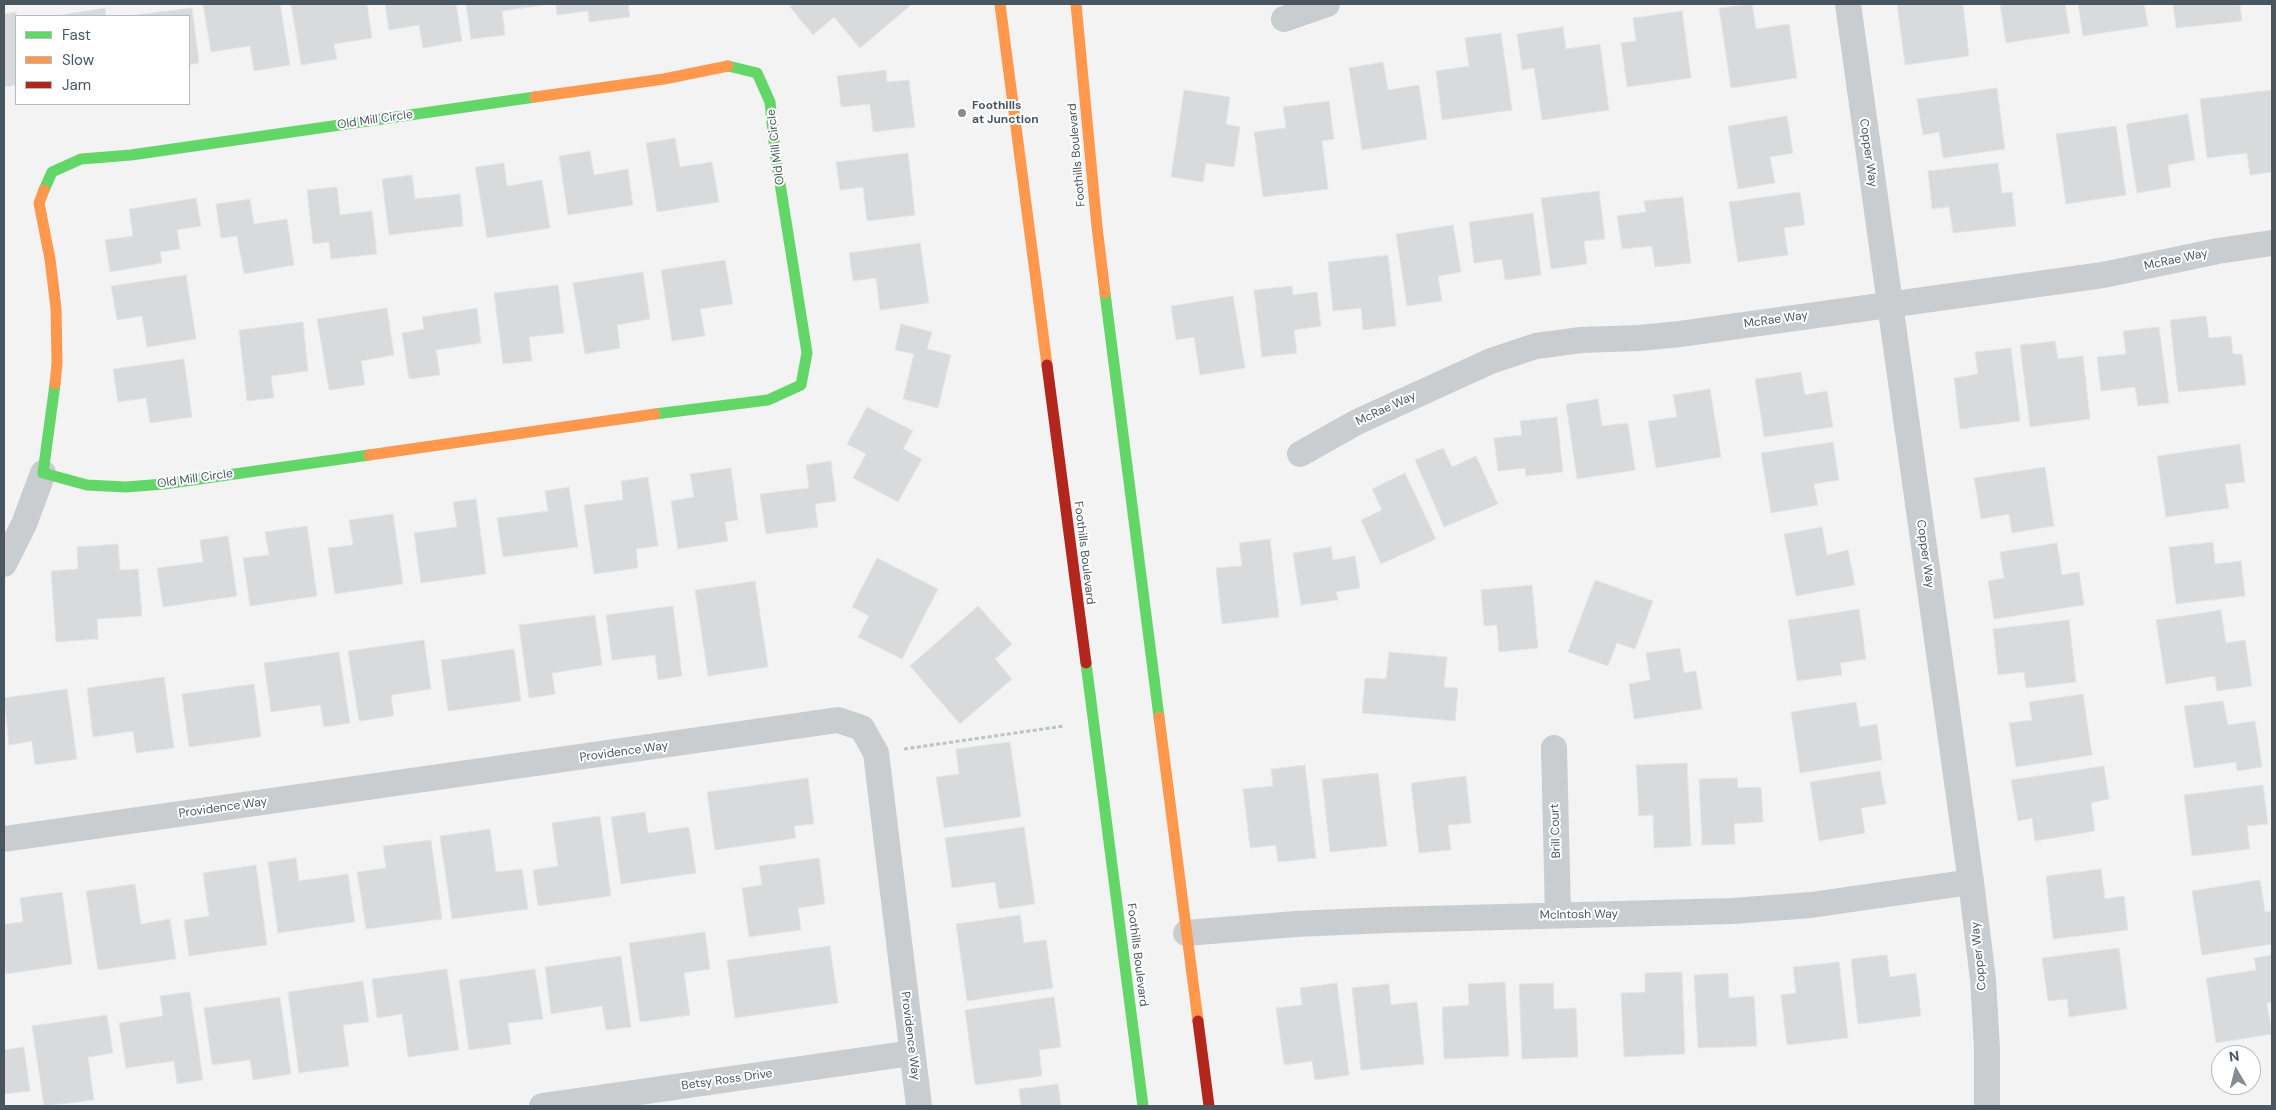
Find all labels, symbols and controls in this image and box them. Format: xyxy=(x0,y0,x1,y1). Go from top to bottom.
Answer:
legend xyxy=(15,15,190,105)
text: Fast xyxy=(62,25,91,45)
text: Slow xyxy=(62,50,94,70)
text: Jam xyxy=(62,75,91,95)
place label: Foothills at Junction xyxy=(972,99,1039,127)
street label: Foothills Boulevard xyxy=(1065,103,1089,207)
marker: Foothills at Junction xyxy=(956,107,968,119)
street label: Old Mill Circle xyxy=(336,108,414,132)
street label: Old Mill Circle xyxy=(764,108,788,186)
street label: Copper Way xyxy=(1856,118,1880,188)
street label: McRae Way xyxy=(2143,246,2209,274)
street label: McRae Way xyxy=(1743,308,1809,332)
street label: McRae Way xyxy=(1354,389,1418,429)
street label: Old Mill Circle xyxy=(156,467,234,491)
street label: Foothills Boulevard xyxy=(1071,501,1097,605)
street label: Copper Way xyxy=(1913,519,1937,589)
street label: Providence Way xyxy=(579,739,669,765)
street label: Providence Way xyxy=(178,795,268,821)
street label: Brill Court xyxy=(1548,803,1564,859)
street label: Foothills Boulevard xyxy=(1124,903,1150,1007)
street label: McIntosh Way xyxy=(1540,907,1618,923)
street label: Copper Way xyxy=(1968,921,1990,991)
street label: Providence Way xyxy=(897,991,923,1081)
north arrow xyxy=(2211,1045,2261,1095)
text: N xyxy=(2228,1047,2240,1066)
street label: Betsy Ross Drive xyxy=(681,1066,773,1094)

